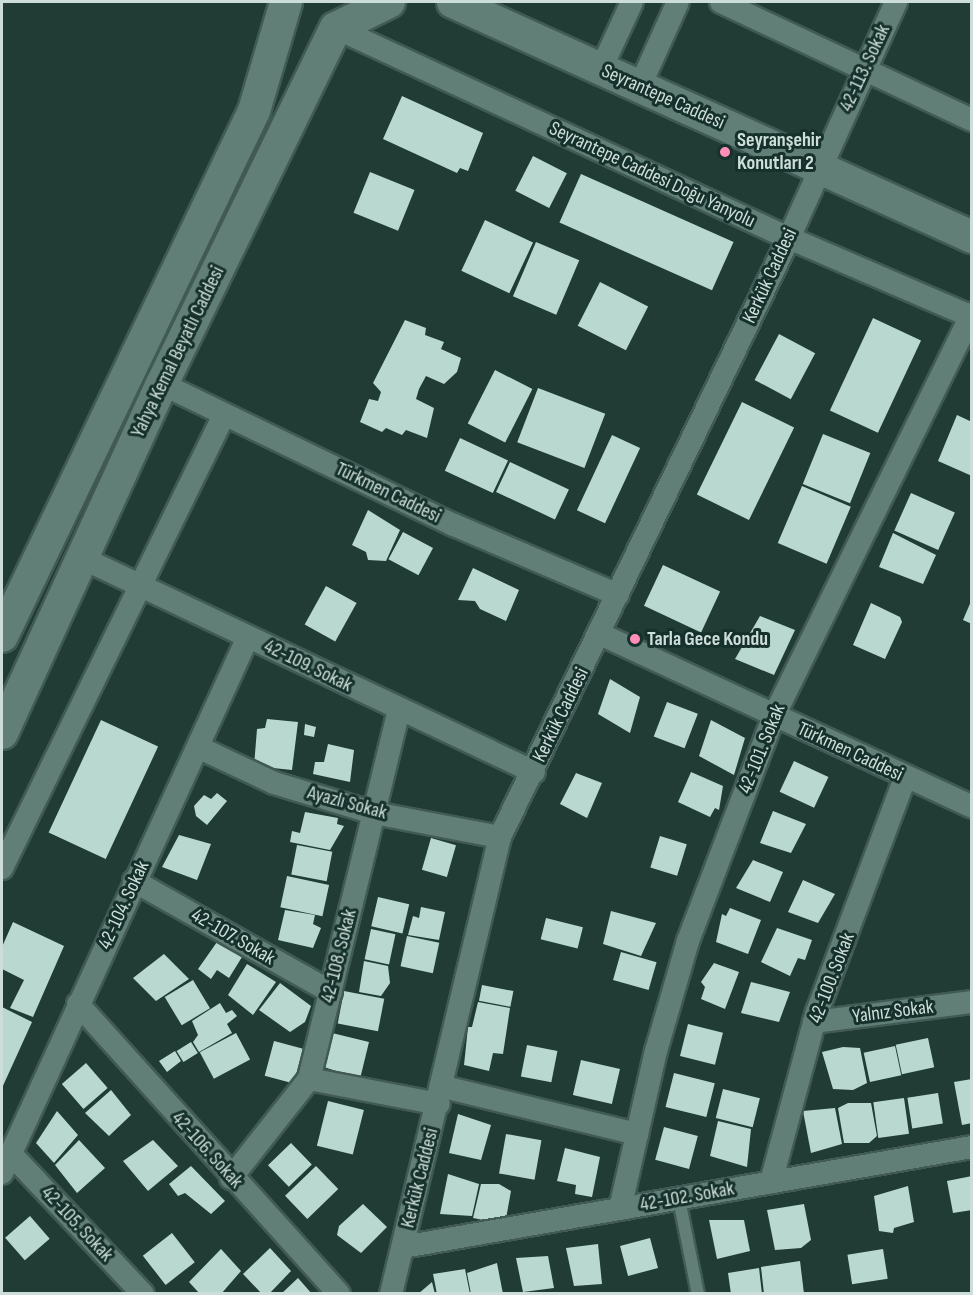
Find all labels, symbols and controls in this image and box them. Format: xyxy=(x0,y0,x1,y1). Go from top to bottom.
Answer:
street label: 42-113. Sokak xyxy=(834,21,896,115)
street label: Seyrantepe Caddesi xyxy=(598,59,728,135)
street label: Seyrantepe Caddesi Doğu Yanyolu xyxy=(545,117,759,233)
place label: Seyranşehir Konutları 2 xyxy=(737,128,821,175)
marker: Seyranşehir Konutları 2 xyxy=(718,145,732,159)
street label: Kerkük Caddesi xyxy=(738,225,802,327)
street label: Yahya Kemal Beyatlı Caddesi xyxy=(126,262,230,442)
street label: Türkmen Caddesi xyxy=(332,457,444,529)
place label: Tarla Gece Kondu xyxy=(647,627,768,651)
marker: Tarla Gece Kondu xyxy=(628,632,642,646)
street label: 42-109. Sokak xyxy=(260,634,356,698)
street label: Kerkük Caddesi xyxy=(528,664,594,766)
street label: 42-101. Sokak xyxy=(733,701,791,797)
street label: Türkmen Caddesi xyxy=(793,717,907,787)
street label: Ayazlı Sokak xyxy=(305,781,389,825)
street label: 42-104. Sokak xyxy=(93,857,155,953)
street label: 42-107. Sokak xyxy=(187,903,279,971)
street label: 42-108. Sokak xyxy=(316,907,362,1005)
street label: 42-100. Sokak xyxy=(804,929,860,1027)
street label: Yalnız Sokak xyxy=(851,995,935,1029)
street label: 42-106. Sokak xyxy=(166,1107,248,1193)
street label: Kerkük Caddesi xyxy=(396,1126,444,1230)
street label: 42-102. Sokak xyxy=(638,1177,736,1217)
street label: 42-105. Sokak xyxy=(36,1181,118,1267)

